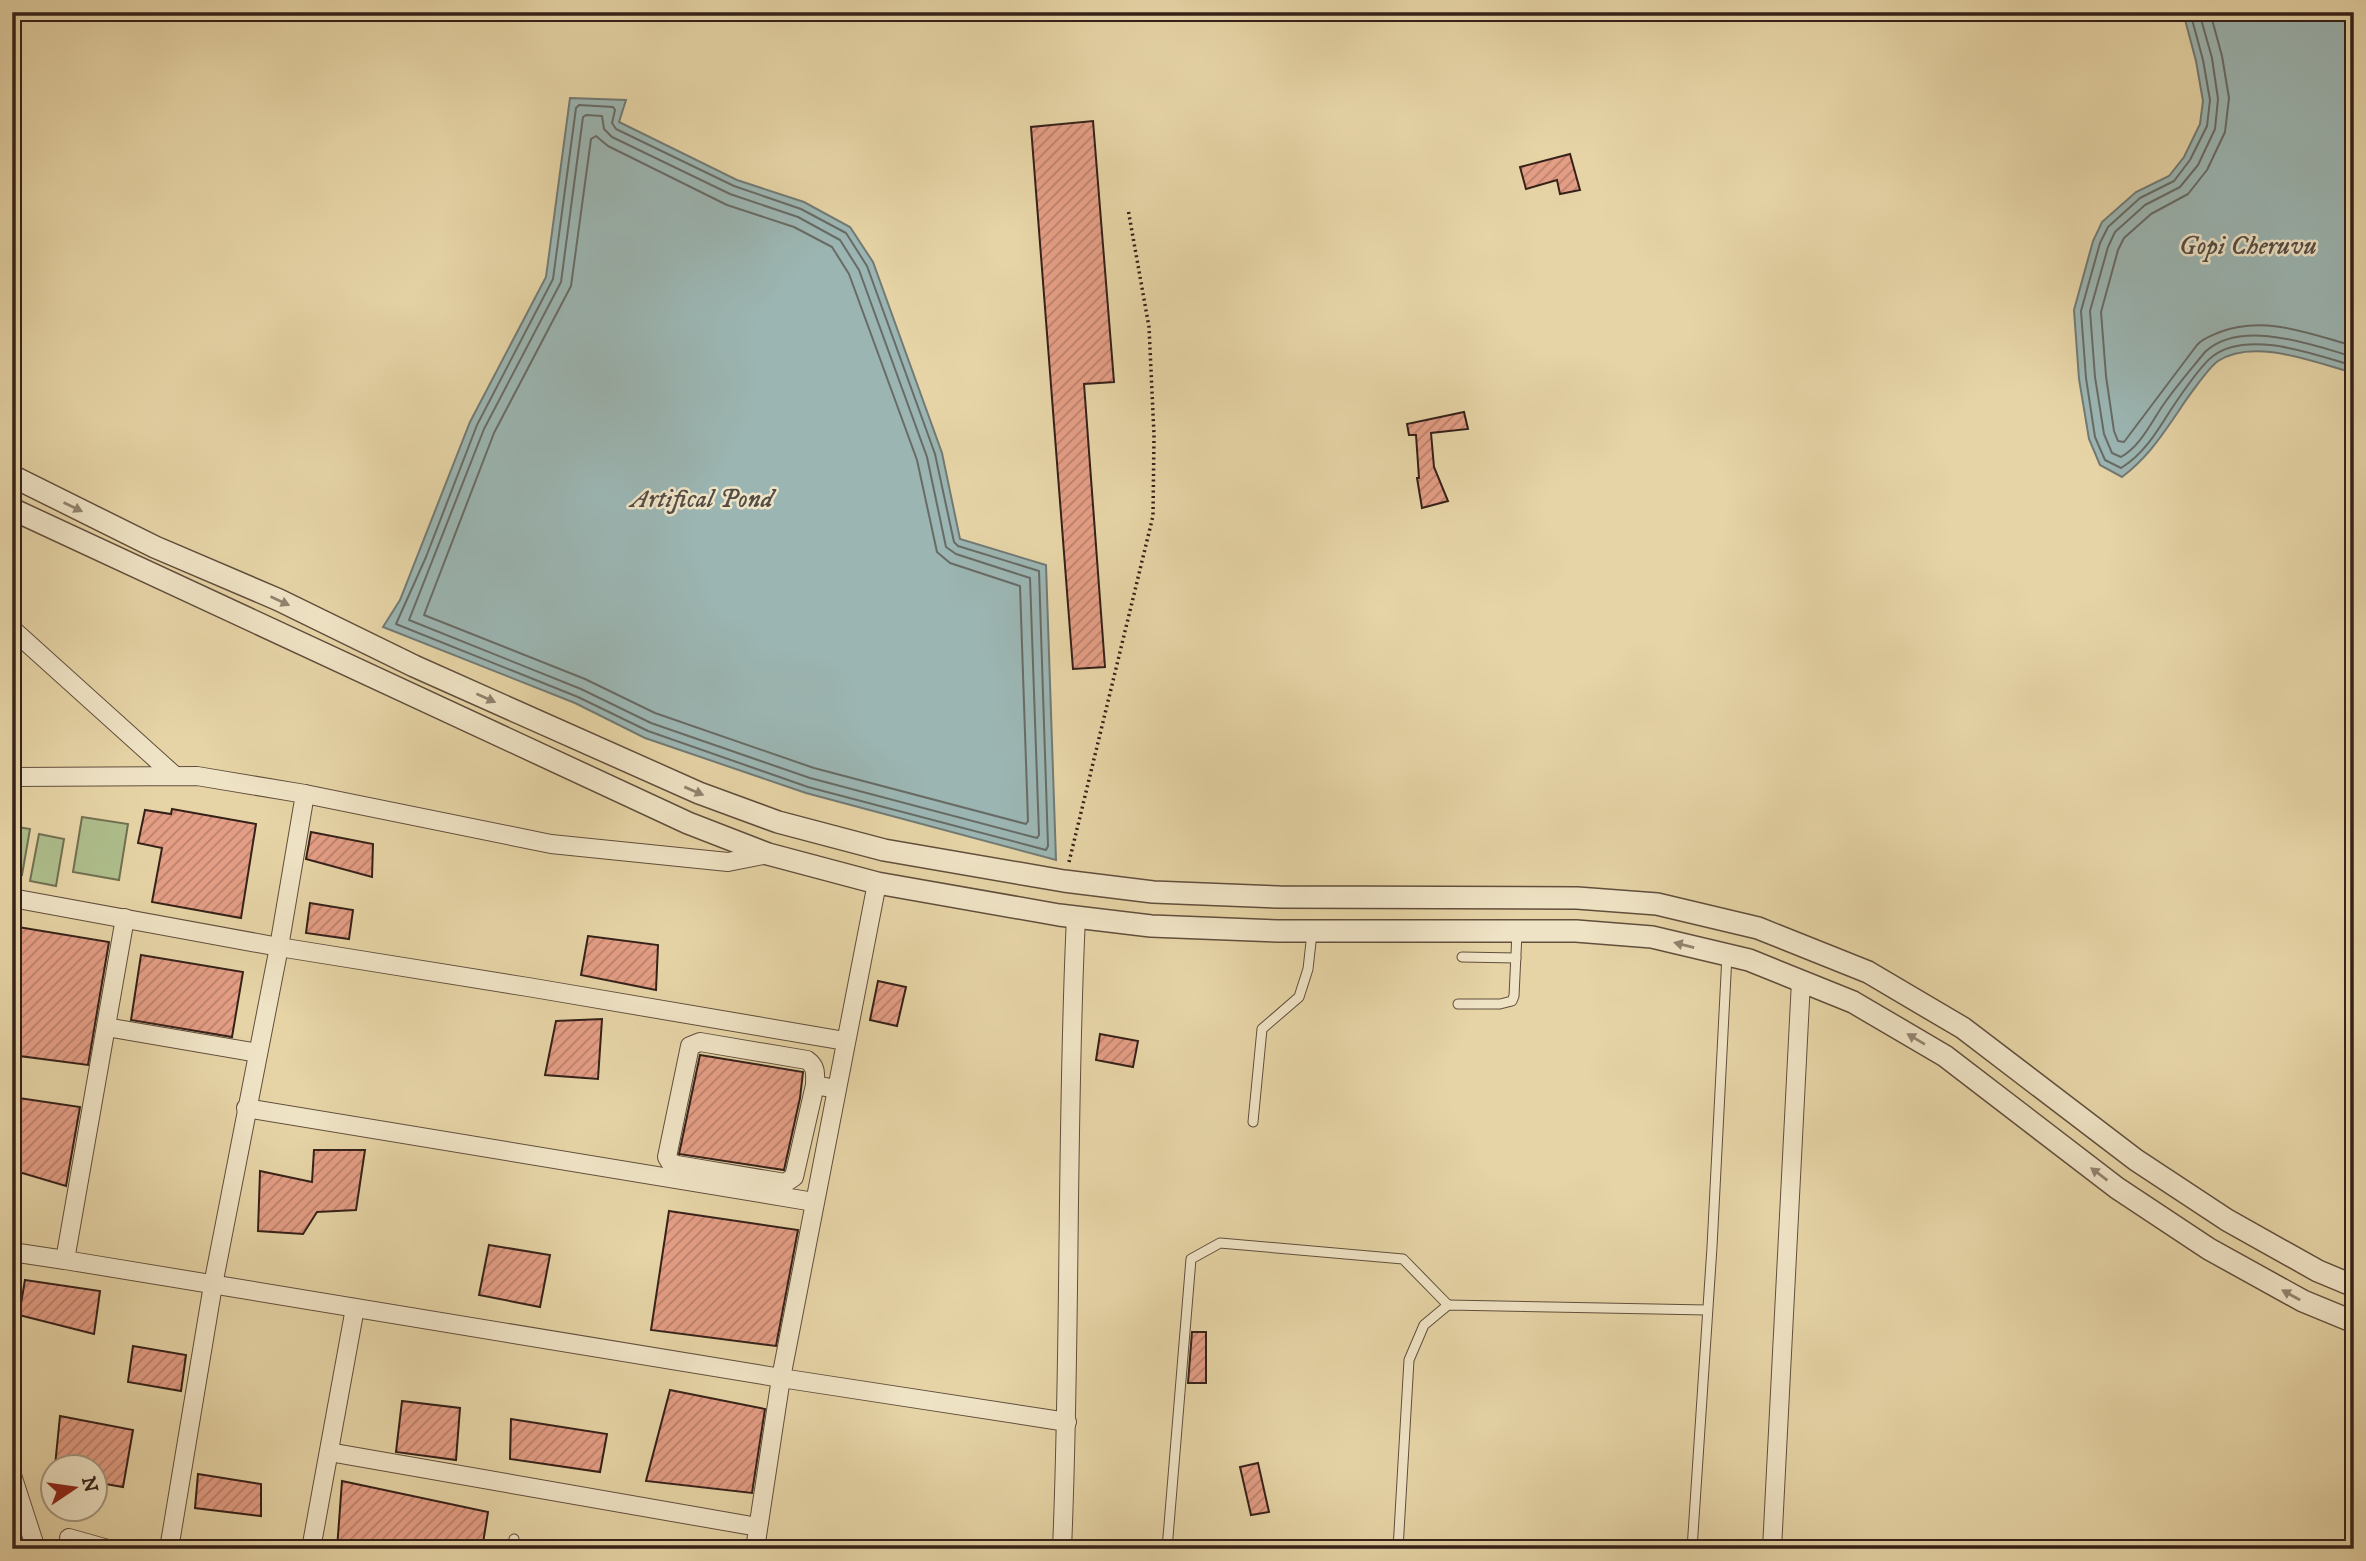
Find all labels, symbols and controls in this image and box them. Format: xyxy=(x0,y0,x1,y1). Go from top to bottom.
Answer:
water label: Gopi Cheruvu xyxy=(2179,230,2317,263)
water label: Artifical Pond xyxy=(628,483,777,516)
one-way arrow xyxy=(63,501,83,513)
one-way arrow xyxy=(270,596,291,607)
one-way arrow xyxy=(476,692,496,704)
one-way arrow xyxy=(684,785,705,796)
one-way arrow xyxy=(1673,939,1695,950)
one-way arrow xyxy=(1906,1033,1925,1045)
one-way arrow xyxy=(2090,1167,2108,1181)
one-way arrow xyxy=(2282,1289,2301,1301)
north arrow xyxy=(38,1452,108,1522)
text: N xyxy=(76,1474,102,1495)

